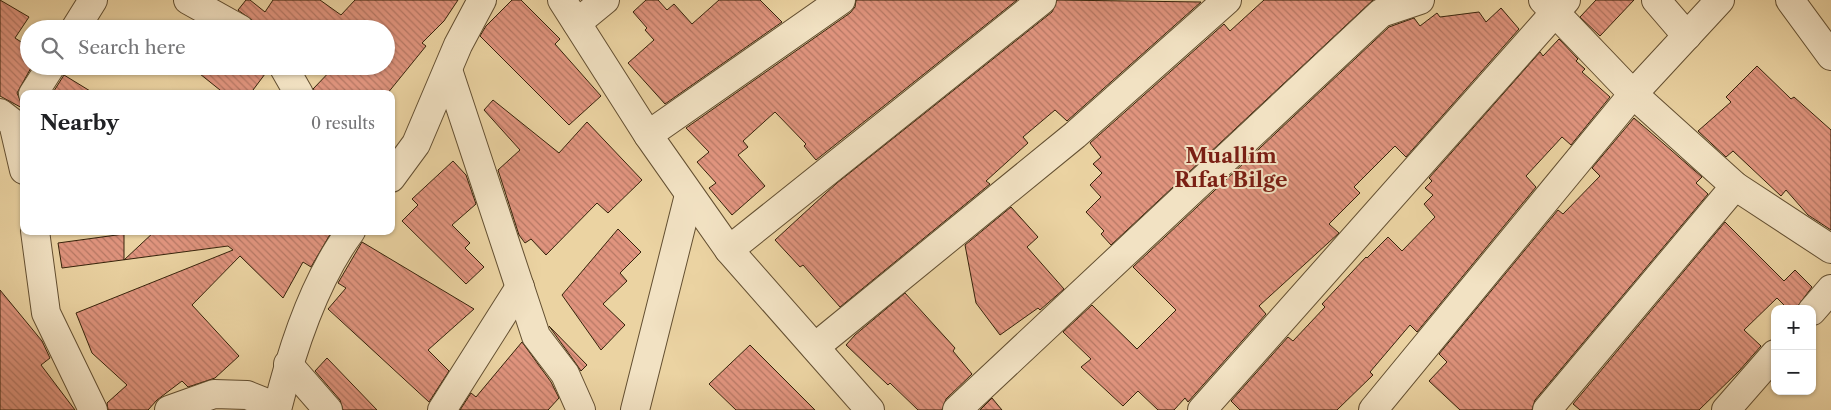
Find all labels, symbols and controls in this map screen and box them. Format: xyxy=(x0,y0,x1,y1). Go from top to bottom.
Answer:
search box xyxy=(20,20,395,75)
icon: search xyxy=(38,34,66,62)
text: Search here xyxy=(78,36,186,59)
text: Nearby xyxy=(40,110,119,135)
text: 0 results xyxy=(311,113,375,133)
district label: Muallim Rıfat Bilge xyxy=(1174,143,1288,192)
map controls xyxy=(1771,305,1816,395)
button: + xyxy=(1771,305,1816,350)
button: − xyxy=(1771,350,1816,395)

